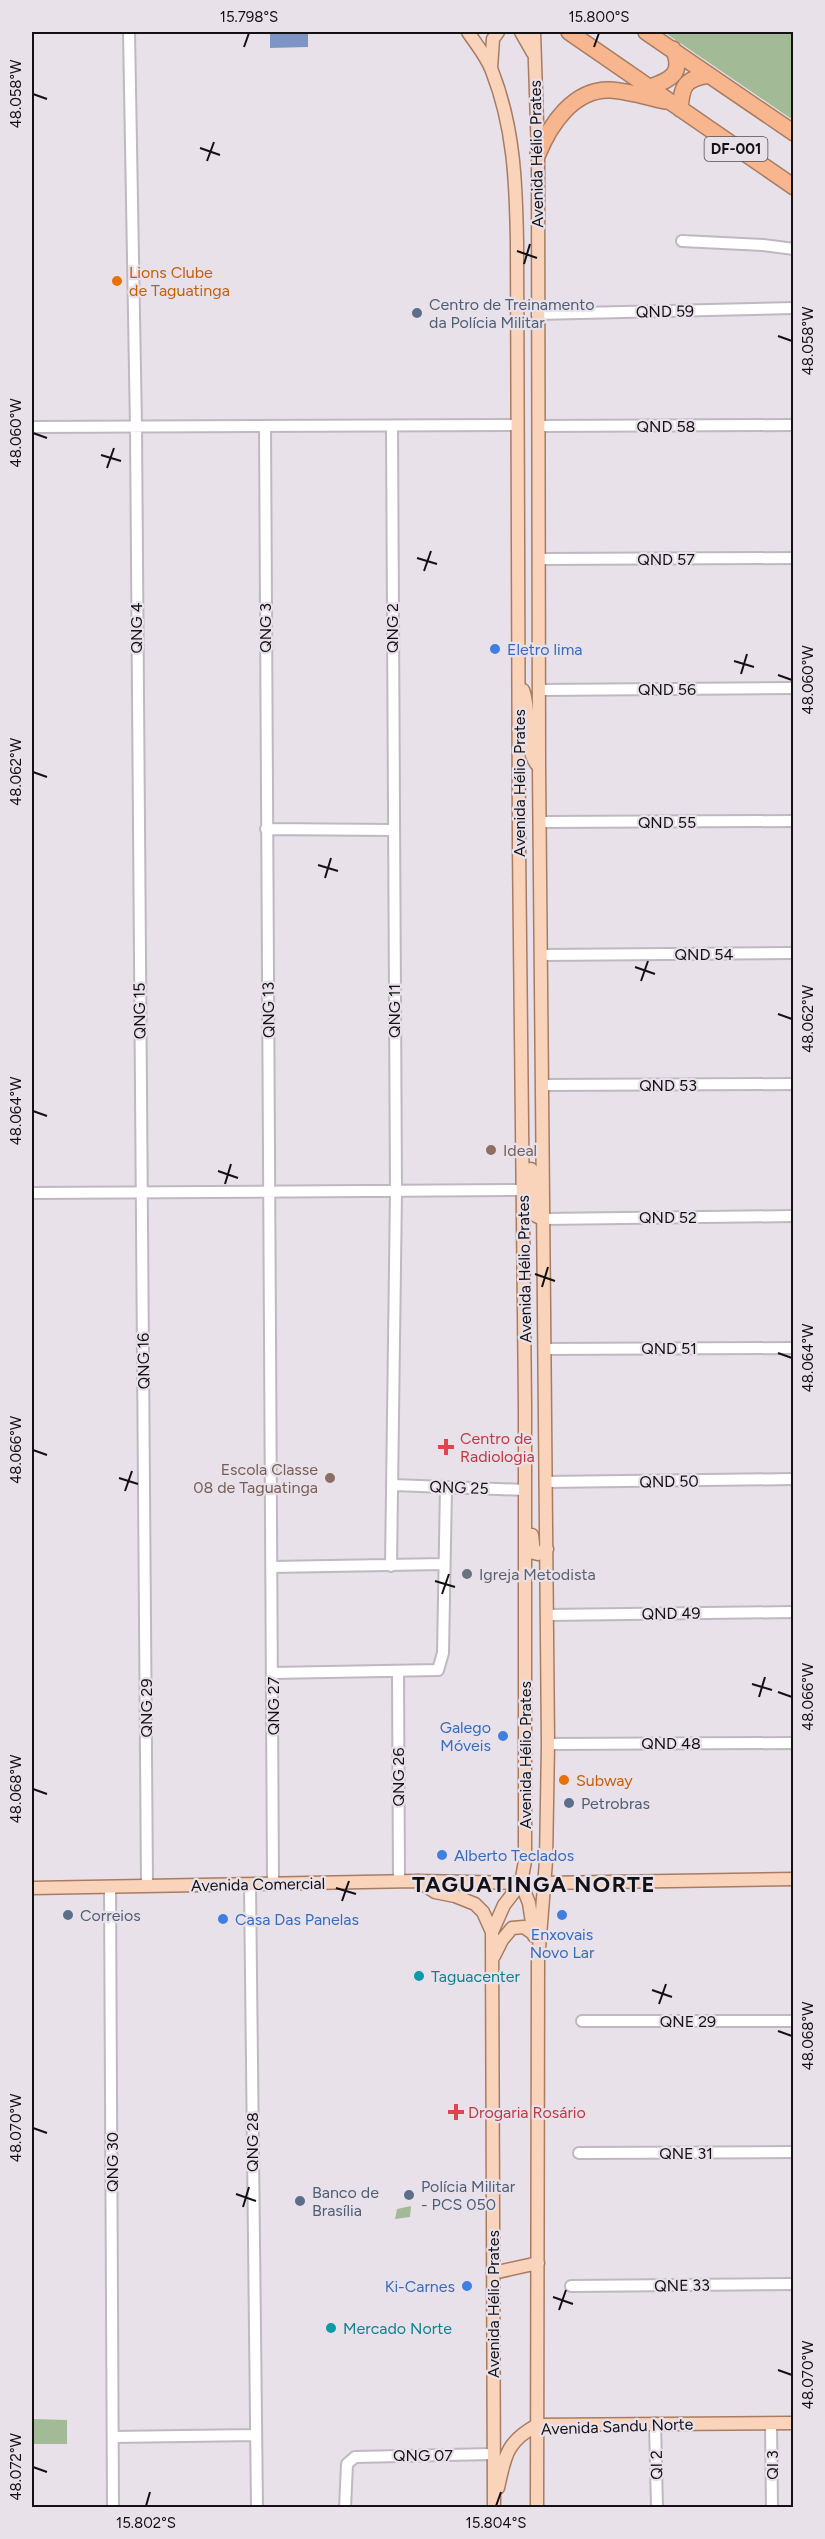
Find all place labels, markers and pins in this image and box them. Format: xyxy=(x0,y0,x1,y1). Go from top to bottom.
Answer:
place label: Lions Clube de Taguatinga xyxy=(129,263,230,300)
marker: Lions Clube de Taguatinga xyxy=(110,274,124,288)
place label: Centro de Treinamento da Polícia Militar xyxy=(429,295,595,332)
marker: Centro de Treinamento da Polícia Militar xyxy=(410,306,424,320)
place label: Eletro lima xyxy=(507,640,582,659)
marker: Eletro lima xyxy=(488,642,502,656)
place label: Ideal xyxy=(503,1141,537,1160)
marker: Ideal xyxy=(484,1143,498,1157)
place label: Centro de Radiologia xyxy=(460,1429,535,1466)
marker: Centro de Radiologia xyxy=(437,1438,455,1456)
place label: Escola Classe 08 de Taguatinga xyxy=(193,1460,318,1497)
marker: Escola Classe 08 de Taguatinga xyxy=(323,1471,337,1485)
place label: Igreja Metodista xyxy=(479,1565,596,1584)
marker: Igreja Metodista xyxy=(460,1567,474,1581)
place label: Galego Móveis xyxy=(440,1718,491,1755)
marker: Galego Móveis xyxy=(496,1729,510,1743)
place label: Subway xyxy=(576,1771,633,1790)
marker: Subway xyxy=(557,1773,571,1787)
place label: Petrobras xyxy=(581,1794,650,1813)
marker: Petrobras xyxy=(562,1796,576,1810)
place label: Alberto Teclados xyxy=(454,1846,574,1865)
marker: Alberto Teclados xyxy=(435,1848,449,1862)
place label: Correios xyxy=(80,1906,141,1925)
marker: Correios xyxy=(61,1908,75,1922)
marker: Enxovais Novo Lar xyxy=(555,1908,569,1922)
place label: Casa Das Panelas xyxy=(235,1910,359,1929)
marker: Casa Das Panelas xyxy=(216,1912,230,1926)
place label: Enxovais Novo Lar xyxy=(530,1925,595,1962)
place label: Taguacenter xyxy=(431,1967,521,1986)
marker: Taguacenter xyxy=(412,1969,426,1983)
place label: Drogaria Rosário xyxy=(468,2103,586,2122)
marker: Drogaria Rosário xyxy=(449,2105,463,2119)
place label: Polícia Militar - PCS 050 xyxy=(421,2177,516,2214)
place label: Banco de Brasília xyxy=(312,2183,379,2220)
marker: Polícia Militar - PCS 050 xyxy=(402,2188,416,2202)
marker: Banco de Brasília xyxy=(293,2194,307,2208)
place label: Ki-Carnes xyxy=(385,2277,455,2296)
marker: Ki-Carnes xyxy=(460,2279,474,2293)
place label: Mercado Norte xyxy=(343,2319,452,2338)
marker: Mercado Norte xyxy=(324,2321,338,2335)

